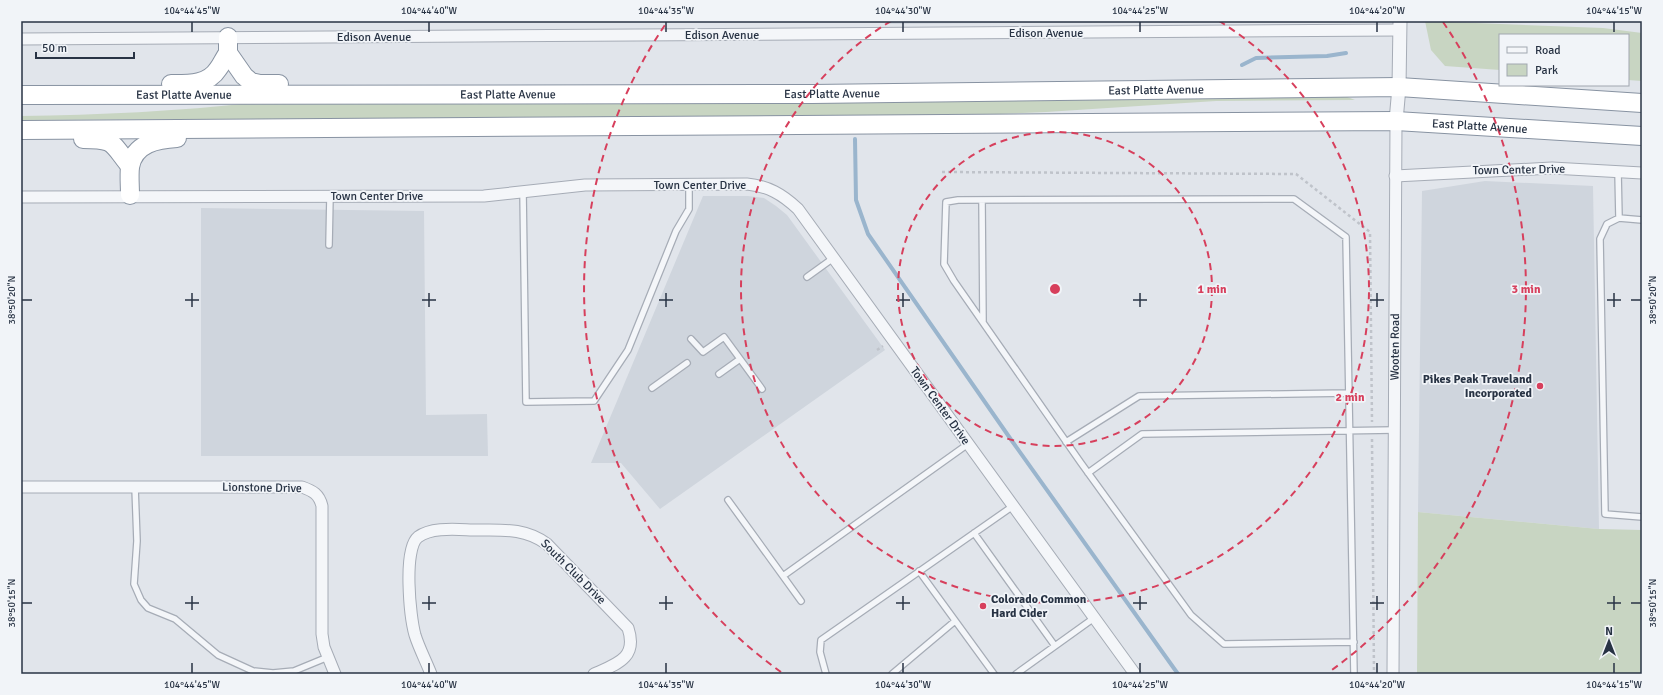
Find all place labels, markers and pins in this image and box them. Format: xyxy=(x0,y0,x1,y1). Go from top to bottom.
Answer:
centre of rings xyxy=(1048,282,1062,296)
place label: Pikes Peak Traveland Incorporated xyxy=(1423,372,1533,401)
marker: Pikes Peak Traveland Incorporated xyxy=(1535,381,1545,391)
place label: Colorado Common Hard Cider xyxy=(991,592,1087,621)
marker: Colorado Common Hard Cider xyxy=(978,601,988,611)

